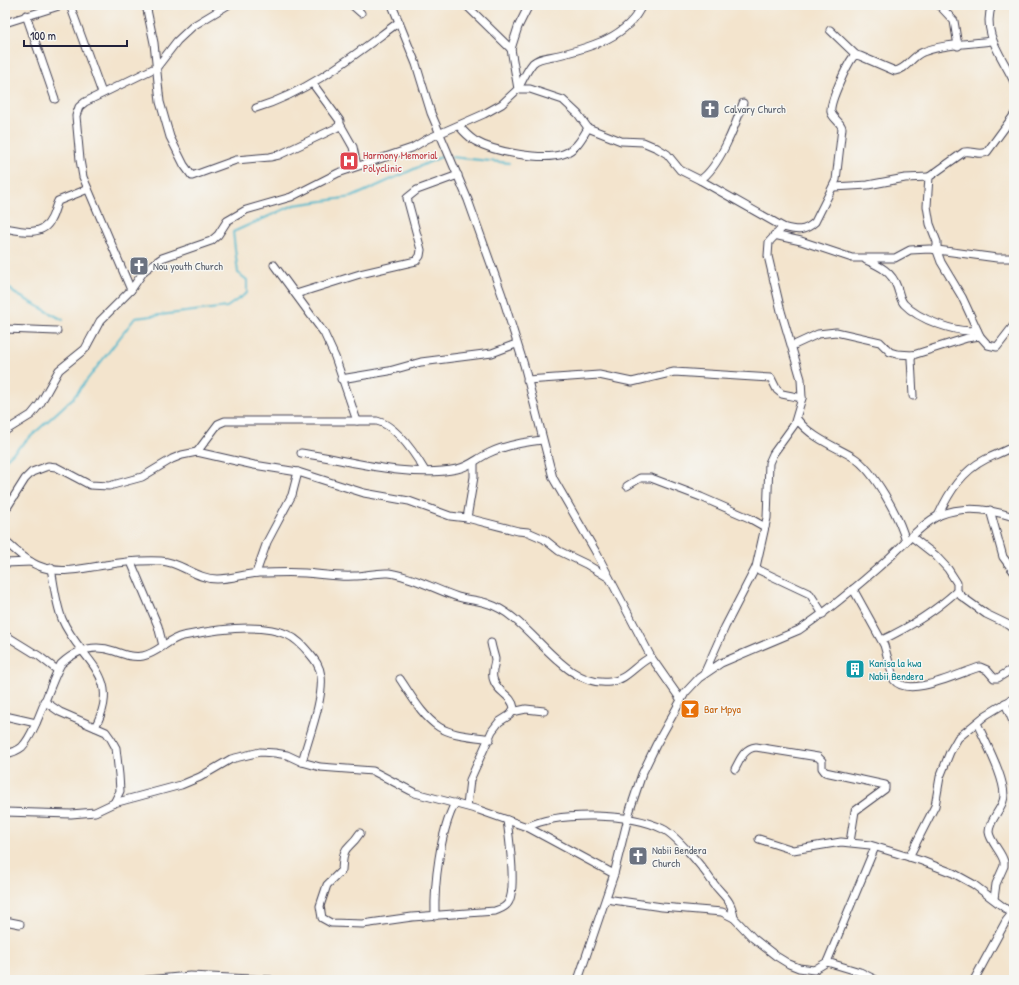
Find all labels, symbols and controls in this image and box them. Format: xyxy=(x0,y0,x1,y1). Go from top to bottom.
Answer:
scale bar xyxy=(24,22,127,48)
text: 100 m xyxy=(30,27,56,44)
church icon: Calvary Church xyxy=(699,98,721,120)
place label: Calvary Church xyxy=(724,102,786,116)
place label: Harmony Memorial Polyclinic xyxy=(363,148,438,175)
hospital icon: Harmony Memorial Polyclinic xyxy=(338,150,360,172)
church icon: Nou youth Church xyxy=(128,255,150,277)
place label: Nou youth Church xyxy=(153,259,223,273)
place label: Kanisa la kwa Nabii Bendera xyxy=(869,656,924,683)
building icon: Kanisa la kwa Nabii Bendera xyxy=(844,658,866,680)
bar icon: Bar Mpya xyxy=(679,698,701,720)
place label: Bar Mpya xyxy=(704,702,742,716)
place label: Nabii Bendera Church xyxy=(652,843,707,870)
church icon: Nabii Bendera Church xyxy=(627,845,649,867)

